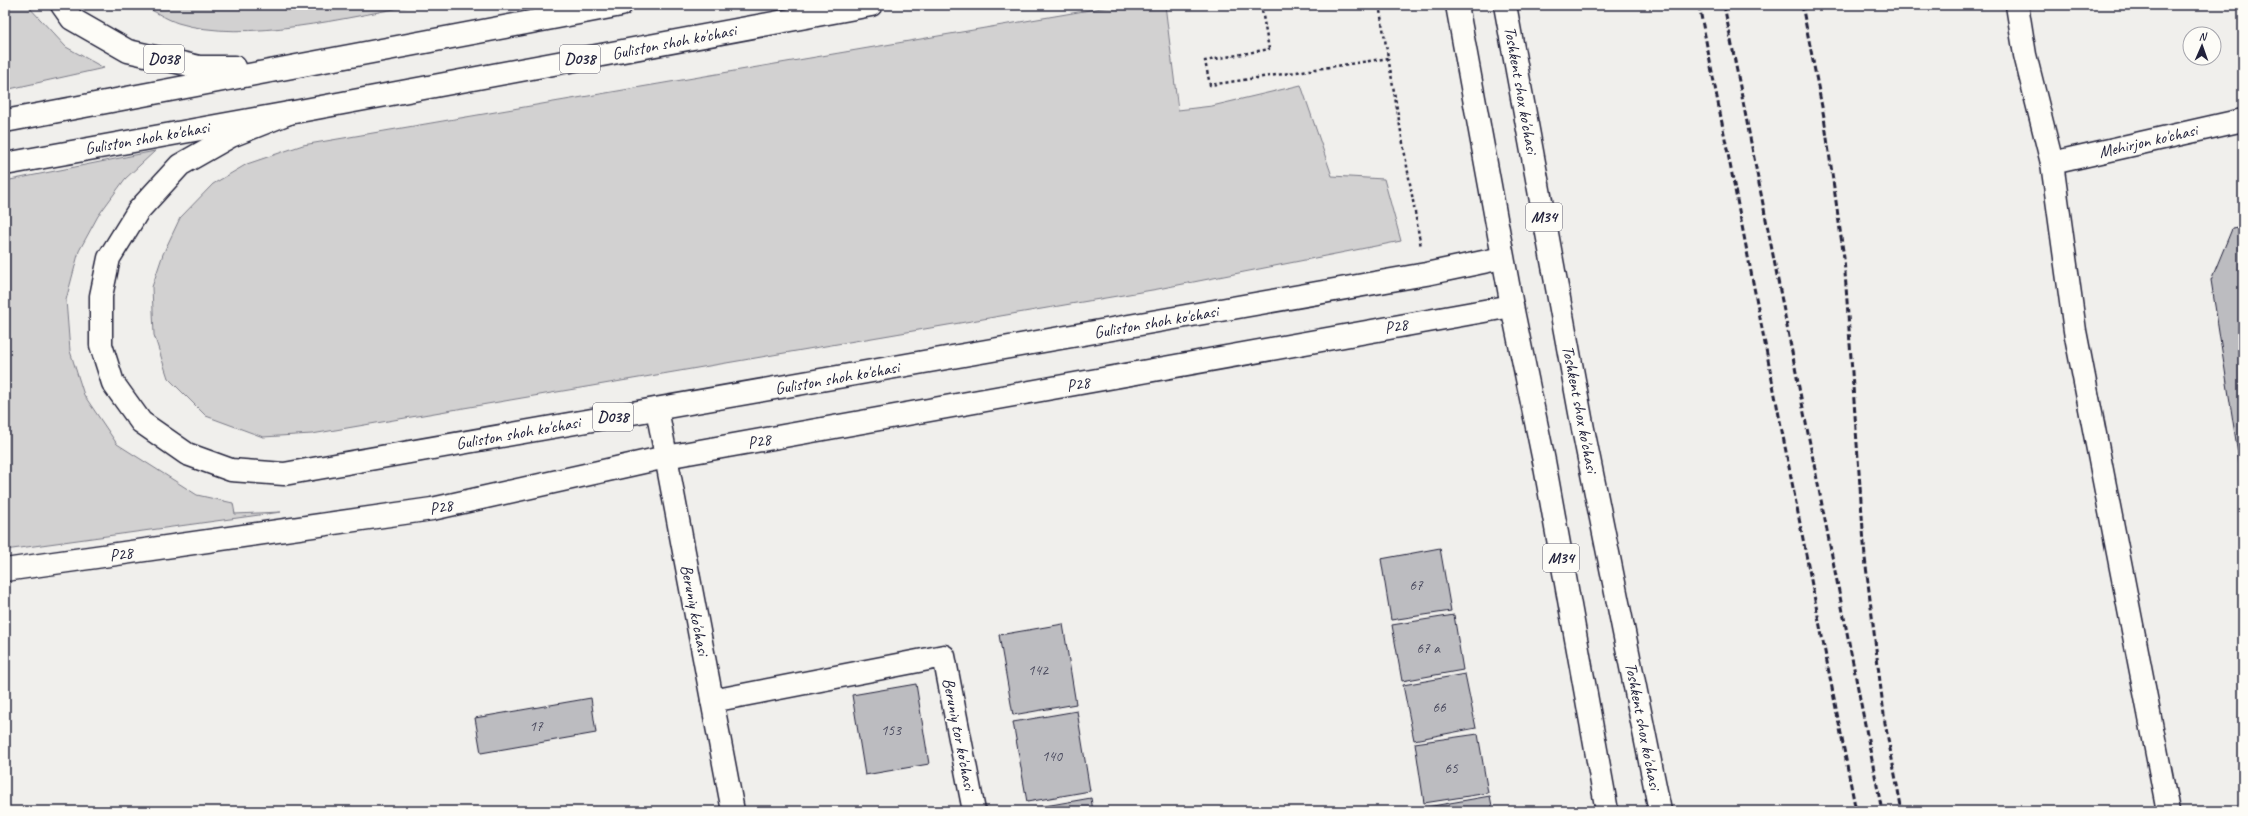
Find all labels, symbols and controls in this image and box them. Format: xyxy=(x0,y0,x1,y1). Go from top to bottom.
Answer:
street label: Guliston shoh ko'chasi xyxy=(610,19,740,64)
street label: Toshkent shox ko'chasi xyxy=(1499,25,1543,157)
north arrow xyxy=(2182,26,2222,66)
text: N xyxy=(2199,29,2208,43)
road number: D038 xyxy=(144,45,184,73)
road number: D038 xyxy=(560,45,600,73)
street label: Guliston shoh ko'chasi xyxy=(83,116,213,159)
street label: Mehirjon ko'chasi xyxy=(2097,119,2201,163)
road number: M34 xyxy=(1526,203,1562,231)
street label: Guliston shoh ko'chasi xyxy=(1092,300,1222,343)
street label: Р28 xyxy=(1383,313,1412,338)
street label: Toshkent shox ko'chasi xyxy=(1557,344,1603,476)
street label: Guliston shoh ko'chasi xyxy=(773,356,903,399)
street label: Р28 xyxy=(1065,371,1094,396)
road number: D038 xyxy=(593,403,633,431)
street label: Guliston shoh ko'chasi xyxy=(454,411,584,454)
street label: Р28 xyxy=(746,428,775,453)
street label: Р28 xyxy=(428,494,457,520)
street label: Р28 xyxy=(108,542,136,566)
road number: M34 xyxy=(1543,544,1579,572)
street label: Beruniy ko'chasi xyxy=(676,563,714,659)
house number: 67 xyxy=(1409,576,1424,595)
house number: 67 а xyxy=(1416,639,1441,658)
house number: 142 xyxy=(1028,661,1049,680)
street label: Toshkent shox ko'chasi xyxy=(1620,661,1666,793)
street label: Beruniy tor ko'chasi xyxy=(938,676,981,794)
house number: 66 xyxy=(1432,698,1447,717)
house number: 17 xyxy=(529,717,544,736)
house number: 153 xyxy=(881,721,902,740)
house number: 140 xyxy=(1042,747,1063,766)
house number: 65 xyxy=(1444,759,1459,778)

